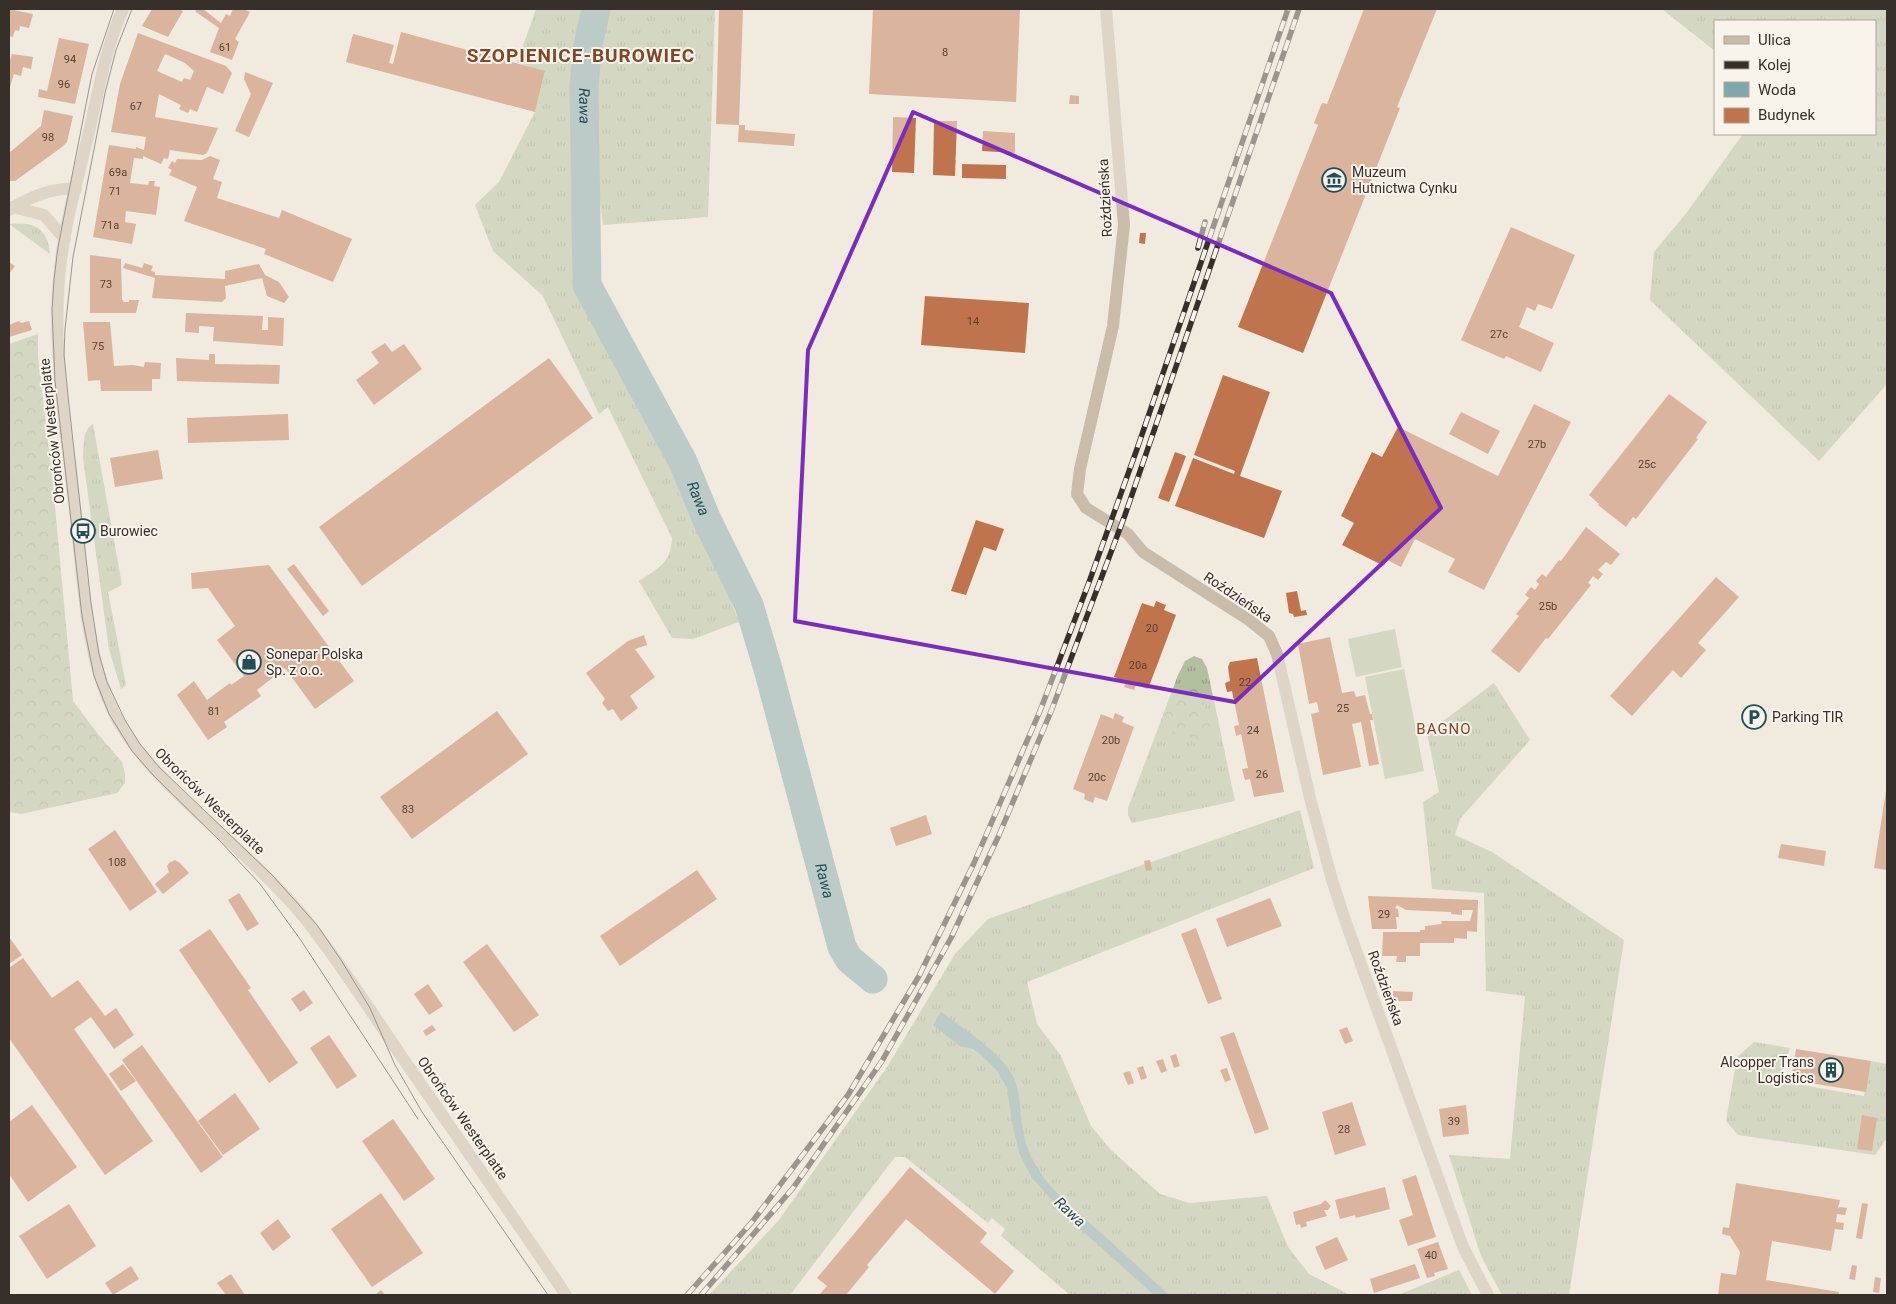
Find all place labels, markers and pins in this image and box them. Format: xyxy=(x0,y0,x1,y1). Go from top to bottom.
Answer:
place label: Muzeum Hutnictwa Cynku xyxy=(1352,164,1457,196)
museum icon: Muzeum Hutnictwa Cynku xyxy=(1321,167,1347,193)
bus stop icon: Burowiec xyxy=(70,518,96,544)
place label: Burowiec xyxy=(100,523,158,539)
place label: Sonepar Polska Sp. z o.o. xyxy=(266,646,363,678)
shop icon: Sonepar Polska Sp. z o.o. xyxy=(236,649,262,675)
parking icon: Parking TIR xyxy=(1741,704,1767,730)
place label: Parking TIR xyxy=(1772,709,1844,725)
place label: Alcopper Trans Logistics xyxy=(1720,1054,1814,1086)
building icon: Alcopper Trans Logistics xyxy=(1818,1057,1844,1083)

